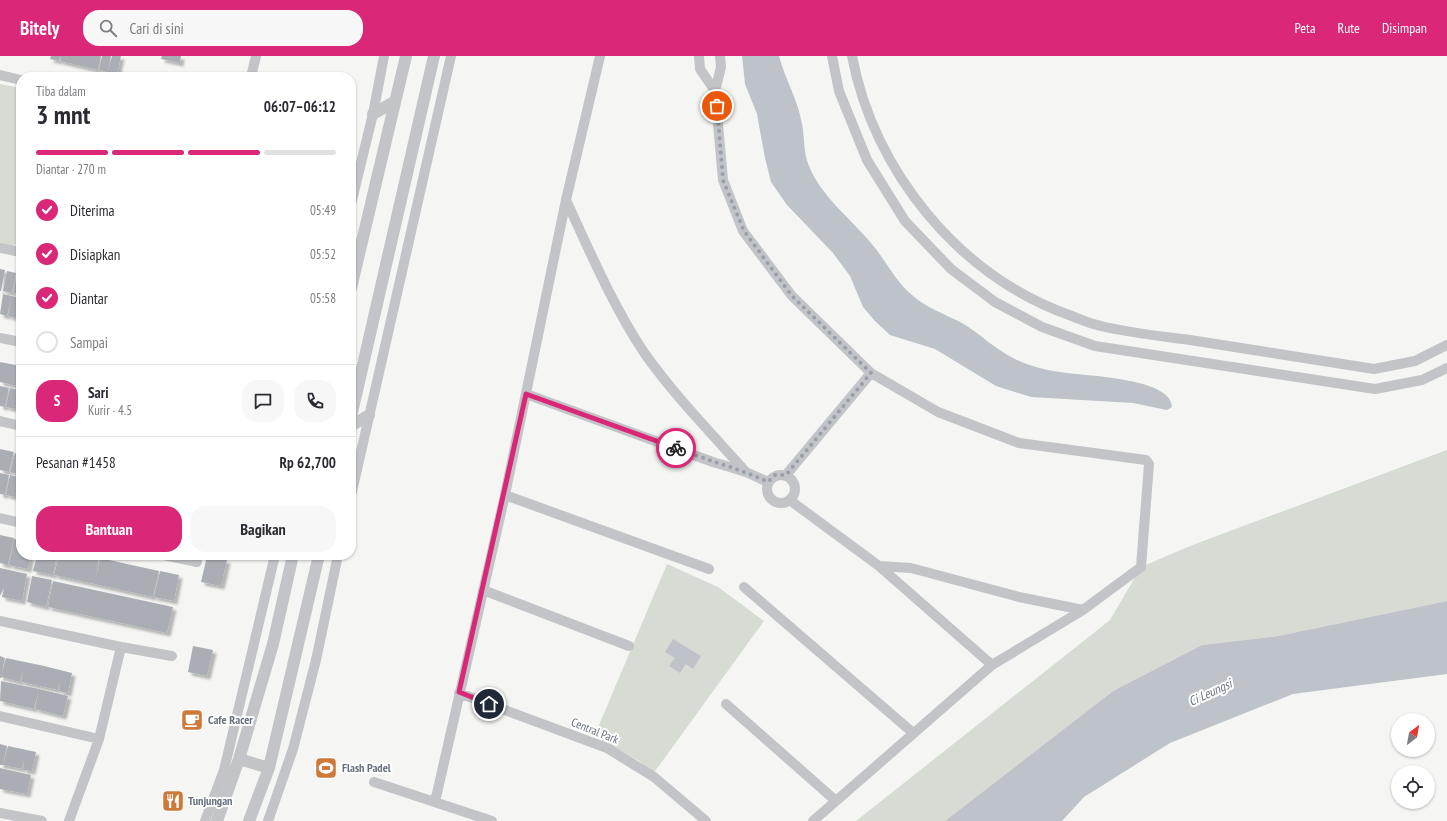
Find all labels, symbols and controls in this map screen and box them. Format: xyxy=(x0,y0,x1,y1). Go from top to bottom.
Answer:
search box xyxy=(83,10,363,46)
text: Bitely xyxy=(20,16,59,40)
icon: search xyxy=(97,17,119,39)
text: Cari di sini xyxy=(129,19,184,38)
text: Peta xyxy=(1294,19,1316,37)
text: Rute xyxy=(1338,19,1360,37)
text: Disimpan xyxy=(1382,19,1427,37)
text: Tiba dalam xyxy=(36,83,86,100)
pin xyxy=(700,89,734,123)
icon: bag xyxy=(706,95,728,117)
text: 06:07–06:12 xyxy=(264,97,336,116)
text: 3 mnt xyxy=(36,98,90,131)
text: Diantar · 270 m xyxy=(36,161,106,178)
icon: check xyxy=(36,199,58,221)
text: Diterima xyxy=(70,201,114,220)
text: 05:49 xyxy=(310,202,336,219)
icon: check xyxy=(36,243,58,265)
text: Disiapkan xyxy=(70,245,120,264)
text: 05:52 xyxy=(310,246,336,263)
icon: check xyxy=(36,287,58,309)
text: Diantar xyxy=(70,289,108,308)
text: 05:58 xyxy=(310,290,336,307)
text: Sampai xyxy=(70,333,108,352)
button: chat xyxy=(242,380,284,422)
button: phone xyxy=(294,380,336,422)
text: Sari xyxy=(88,383,109,402)
text: S xyxy=(54,391,60,410)
text: Kurir · 4.5 xyxy=(88,402,132,419)
courier xyxy=(656,428,696,468)
icon: bike xyxy=(665,437,687,459)
text: Pesanan #1458 xyxy=(36,453,116,472)
text: Rp 62,700 xyxy=(280,453,336,472)
button: Bantuan xyxy=(36,506,182,552)
button: Bagikan xyxy=(190,506,336,552)
water label: Ci Leungsi xyxy=(1186,674,1237,710)
pin xyxy=(472,687,506,721)
icon: home xyxy=(478,693,500,715)
cafe icon: Cafe Racer xyxy=(179,707,205,733)
place label: Cafe Racer xyxy=(208,712,253,727)
north arrow xyxy=(1391,713,1435,757)
map controls xyxy=(1391,713,1435,809)
street label: Central Park xyxy=(569,714,621,747)
sports icon: Flash Padel xyxy=(313,755,339,781)
place label: Flash Padel xyxy=(342,760,391,775)
button: locate xyxy=(1391,765,1435,809)
restaurant icon: Tunjungan xyxy=(160,788,186,814)
place label: Tunjungan xyxy=(188,793,233,808)

